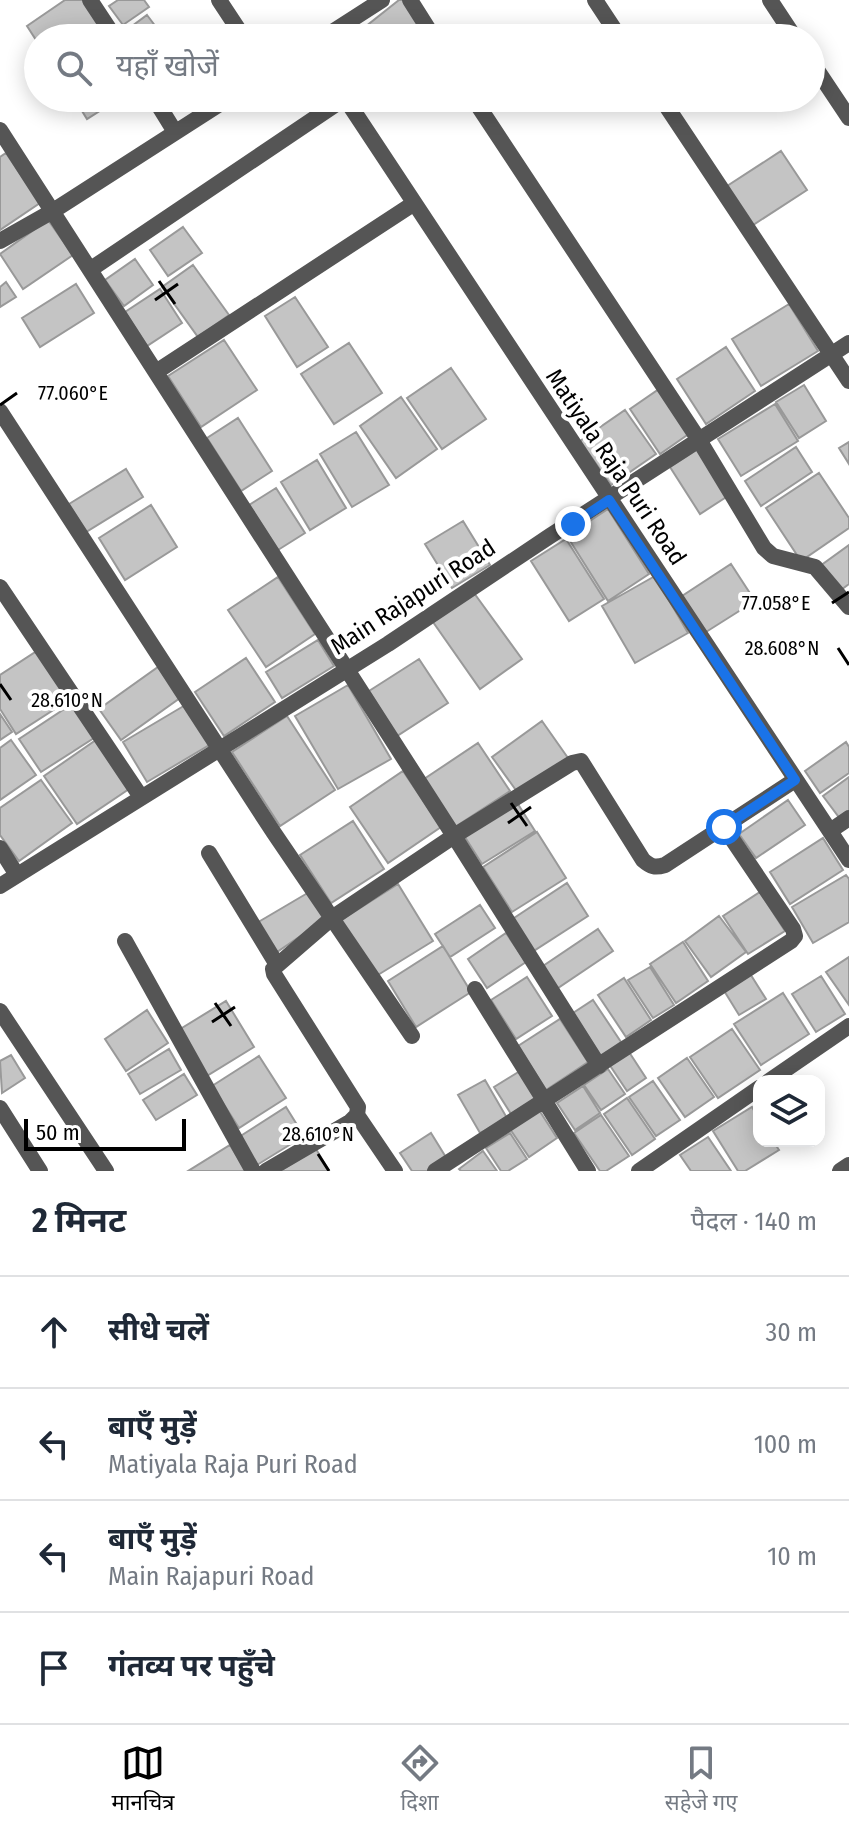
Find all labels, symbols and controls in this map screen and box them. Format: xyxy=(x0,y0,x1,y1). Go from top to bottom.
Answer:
search box xyxy=(24,24,825,112)
icon: search xyxy=(52,46,96,90)
text: यहाँ खोजें xyxy=(116,48,219,84)
street label: Matiyala Raja Puri Road xyxy=(540,364,692,570)
text: 77.060°E xyxy=(38,381,108,405)
route end xyxy=(555,506,591,542)
street label: Main Rajapuri Road xyxy=(326,533,500,661)
text: 77.058°E xyxy=(742,591,810,615)
text: 28.608°N xyxy=(745,636,819,660)
text: 28.610°N xyxy=(31,688,103,712)
route start xyxy=(706,809,742,845)
map controls xyxy=(753,1075,825,1147)
button: layers xyxy=(753,1075,825,1147)
scale bar xyxy=(24,1115,186,1151)
text: 50 m xyxy=(36,1119,80,1146)
text: 28.610°N xyxy=(282,1122,354,1146)
text: 2 मिनट xyxy=(32,1200,126,1241)
text: पैदल · 140 m xyxy=(691,1206,817,1237)
icon: ahead xyxy=(32,1310,76,1354)
text: सीधे चलें xyxy=(108,1312,209,1348)
text: 30 m xyxy=(766,1317,817,1348)
text: बाएँ मुड़ें xyxy=(108,1409,197,1445)
icon: left xyxy=(32,1422,76,1466)
text: 100 m xyxy=(754,1429,817,1460)
text: Matiyala Raja Puri Road xyxy=(108,1449,358,1480)
text: बाएँ मुड़ें xyxy=(108,1521,197,1557)
icon: left xyxy=(32,1534,76,1578)
text: 10 m xyxy=(767,1541,817,1572)
text: Main Rajapuri Road xyxy=(108,1561,314,1592)
icon: arrive xyxy=(32,1646,76,1690)
text: गंतव्य पर पहुँचे xyxy=(108,1648,275,1684)
tab: मानचित्र xyxy=(112,1741,174,1819)
tab: दिशा xyxy=(398,1741,442,1819)
tab: सहेजे गए xyxy=(665,1741,737,1819)

